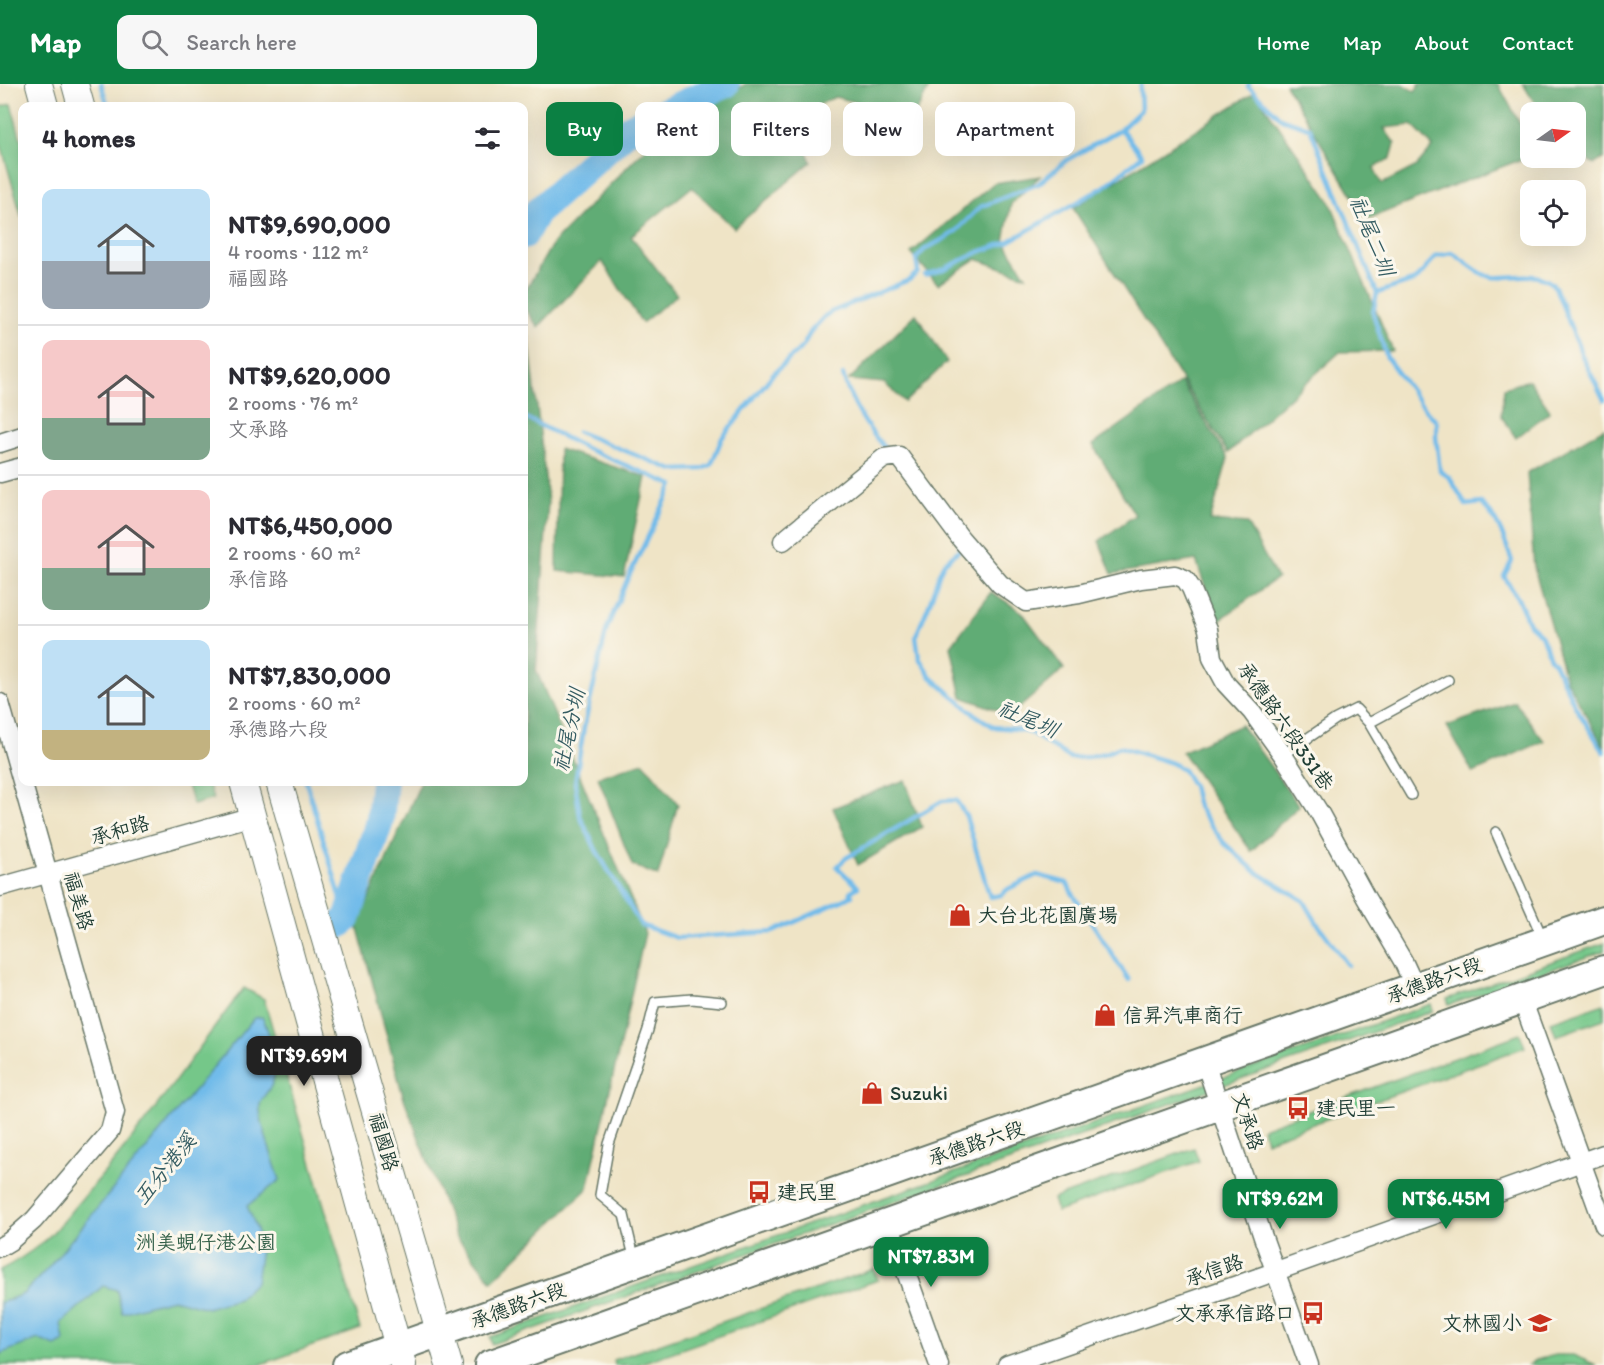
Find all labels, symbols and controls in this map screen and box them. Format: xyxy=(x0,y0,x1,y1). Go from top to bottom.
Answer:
search box xyxy=(117,15,537,69)
text: Map xyxy=(30,25,81,59)
icon: search xyxy=(138,26,171,59)
text: Search here xyxy=(186,29,297,56)
text: Home xyxy=(1257,30,1310,55)
text: Map xyxy=(1343,30,1382,55)
text: About xyxy=(1415,30,1469,55)
text: Contact xyxy=(1502,30,1574,55)
chip: Buy xyxy=(546,102,623,156)
chip: Rent xyxy=(635,102,719,156)
chip: Filters xyxy=(731,102,831,156)
chip: New xyxy=(843,102,923,156)
chip: Apartment xyxy=(935,102,1075,156)
north arrow xyxy=(1520,102,1586,168)
map controls xyxy=(1520,102,1586,246)
text: 4 homes xyxy=(42,122,136,154)
icon: filters xyxy=(471,122,504,155)
button: locate xyxy=(1520,180,1586,246)
water label: 社尾二圳 xyxy=(1345,192,1401,281)
text: NT$9,690,000 xyxy=(228,208,391,240)
icon: home xyxy=(90,213,162,285)
text: 4 rooms · 112 m² xyxy=(228,240,368,264)
text: 福國路 xyxy=(228,266,288,290)
text: NT$9,620,000 xyxy=(228,359,391,391)
icon: home xyxy=(90,364,162,436)
text: 2 rooms · 76 m² xyxy=(228,391,358,415)
text: 文承路 xyxy=(228,417,288,441)
text: NT$6,450,000 xyxy=(228,509,393,541)
icon: home xyxy=(90,514,162,586)
text: 2 rooms · 60 m² xyxy=(228,541,361,565)
text: 承信路 xyxy=(228,567,288,591)
street label: 承德路六段331巷 xyxy=(1233,657,1340,796)
text: NT$7,830,000 xyxy=(228,659,391,691)
icon: home xyxy=(90,664,162,736)
water label: 社尾分圳 xyxy=(548,684,590,774)
text: 2 rooms · 60 m² xyxy=(228,691,361,715)
water label: 社尾圳 xyxy=(994,695,1064,743)
text: 承德路六段 xyxy=(228,717,328,741)
street label: 承和路 xyxy=(88,810,153,850)
street label: 福美路 xyxy=(59,869,99,934)
shop icon: 大台北花園廣場 xyxy=(947,902,973,928)
place label: 大台北花園廣場 xyxy=(978,903,1118,927)
street label: 承德路六段 xyxy=(1383,952,1485,1008)
shop icon: 信昇汽車商行 xyxy=(1092,1002,1118,1028)
place label: 信昇汽車商行 xyxy=(1123,1003,1243,1027)
pin: NT$9.69M xyxy=(242,1036,366,1087)
text: NT$9.69M xyxy=(261,1043,347,1067)
shop icon: Suzuki xyxy=(859,1080,885,1106)
place label: Suzuki xyxy=(890,1081,948,1105)
street label: 文承路 xyxy=(1227,1089,1269,1154)
bus stop icon: 建民里一 xyxy=(1285,1095,1311,1121)
place label: 建民里一 xyxy=(1316,1096,1396,1120)
street label: 福國路 xyxy=(364,1110,404,1175)
street label: 承德路六段 xyxy=(925,1115,1027,1171)
water label: 五分港溪 xyxy=(128,1127,201,1209)
bus stop icon: 建民里 xyxy=(746,1179,772,1205)
pin: NT$9.62M xyxy=(1218,1179,1342,1230)
pin: NT$6.45M xyxy=(1384,1179,1508,1230)
place label: 建民里 xyxy=(777,1180,837,1204)
text: NT$9.62M xyxy=(1237,1186,1323,1210)
text: NT$6.45M xyxy=(1402,1186,1490,1210)
park label: 洲美蜆仔港公園 xyxy=(136,1230,276,1254)
pin: NT$7.83M xyxy=(869,1237,993,1288)
text: NT$7.83M xyxy=(887,1244,975,1268)
street label: 承信路 xyxy=(1182,1249,1247,1291)
street label: 承德路六段 xyxy=(467,1277,569,1333)
bus stop icon: 文承承信路口 xyxy=(1300,1300,1326,1326)
place label: 文承承信路口 xyxy=(1175,1301,1295,1325)
school or university icon: 文林國小 xyxy=(1527,1310,1553,1336)
place label: 文林國小 xyxy=(1442,1311,1522,1335)

